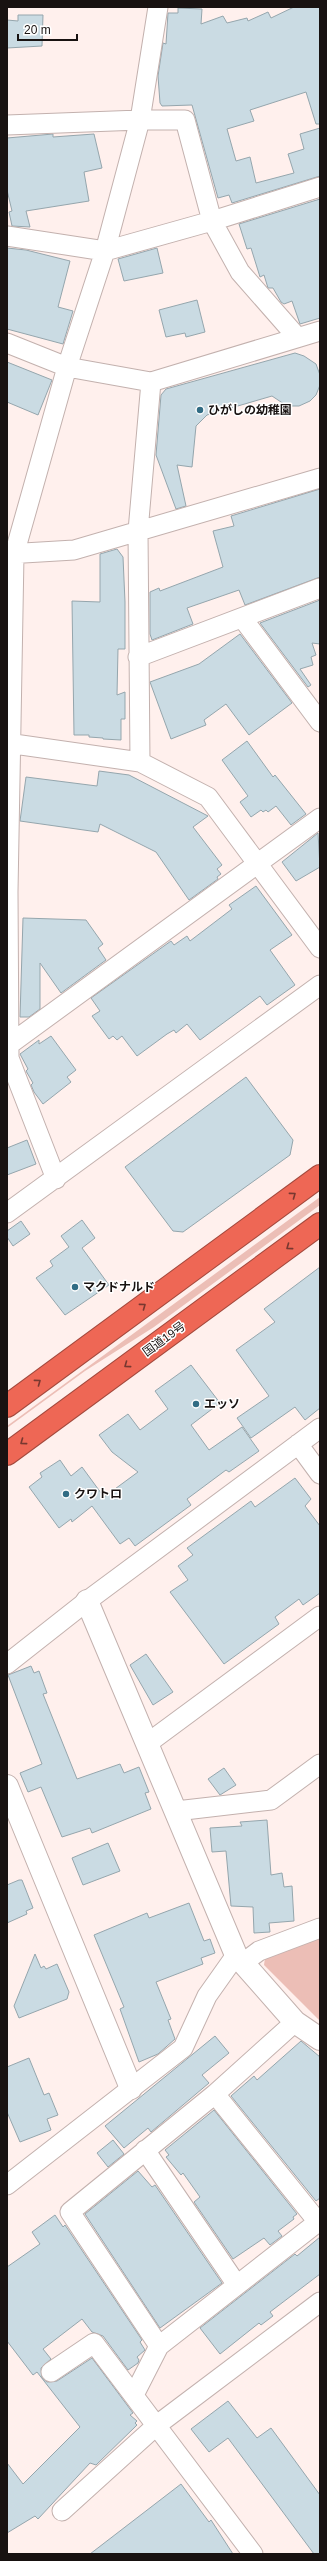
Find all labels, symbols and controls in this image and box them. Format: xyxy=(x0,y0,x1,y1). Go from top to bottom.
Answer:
scale bar xyxy=(18,16,77,42)
text: 20 m xyxy=(24,23,51,37)
place label: ひがしの幼稚園 xyxy=(208,403,292,417)
marker: ひがしの幼稚園 xyxy=(195,405,205,415)
one-way arrow xyxy=(289,1193,296,1200)
one-way arrow xyxy=(286,1242,293,1249)
place label: マクドナルド xyxy=(83,1280,155,1294)
marker: マクドナルド xyxy=(70,1282,80,1292)
one-way arrow xyxy=(139,1303,146,1310)
street label: 国道19号 xyxy=(140,1319,188,1359)
one-way arrow xyxy=(125,1360,132,1367)
one-way arrow xyxy=(34,1380,41,1387)
place label: エッソ xyxy=(204,1397,240,1411)
marker: エッソ xyxy=(191,1399,201,1409)
one-way arrow xyxy=(20,1437,27,1444)
place label: クワトロ xyxy=(74,1487,122,1501)
marker: クワトロ xyxy=(61,1489,71,1499)

